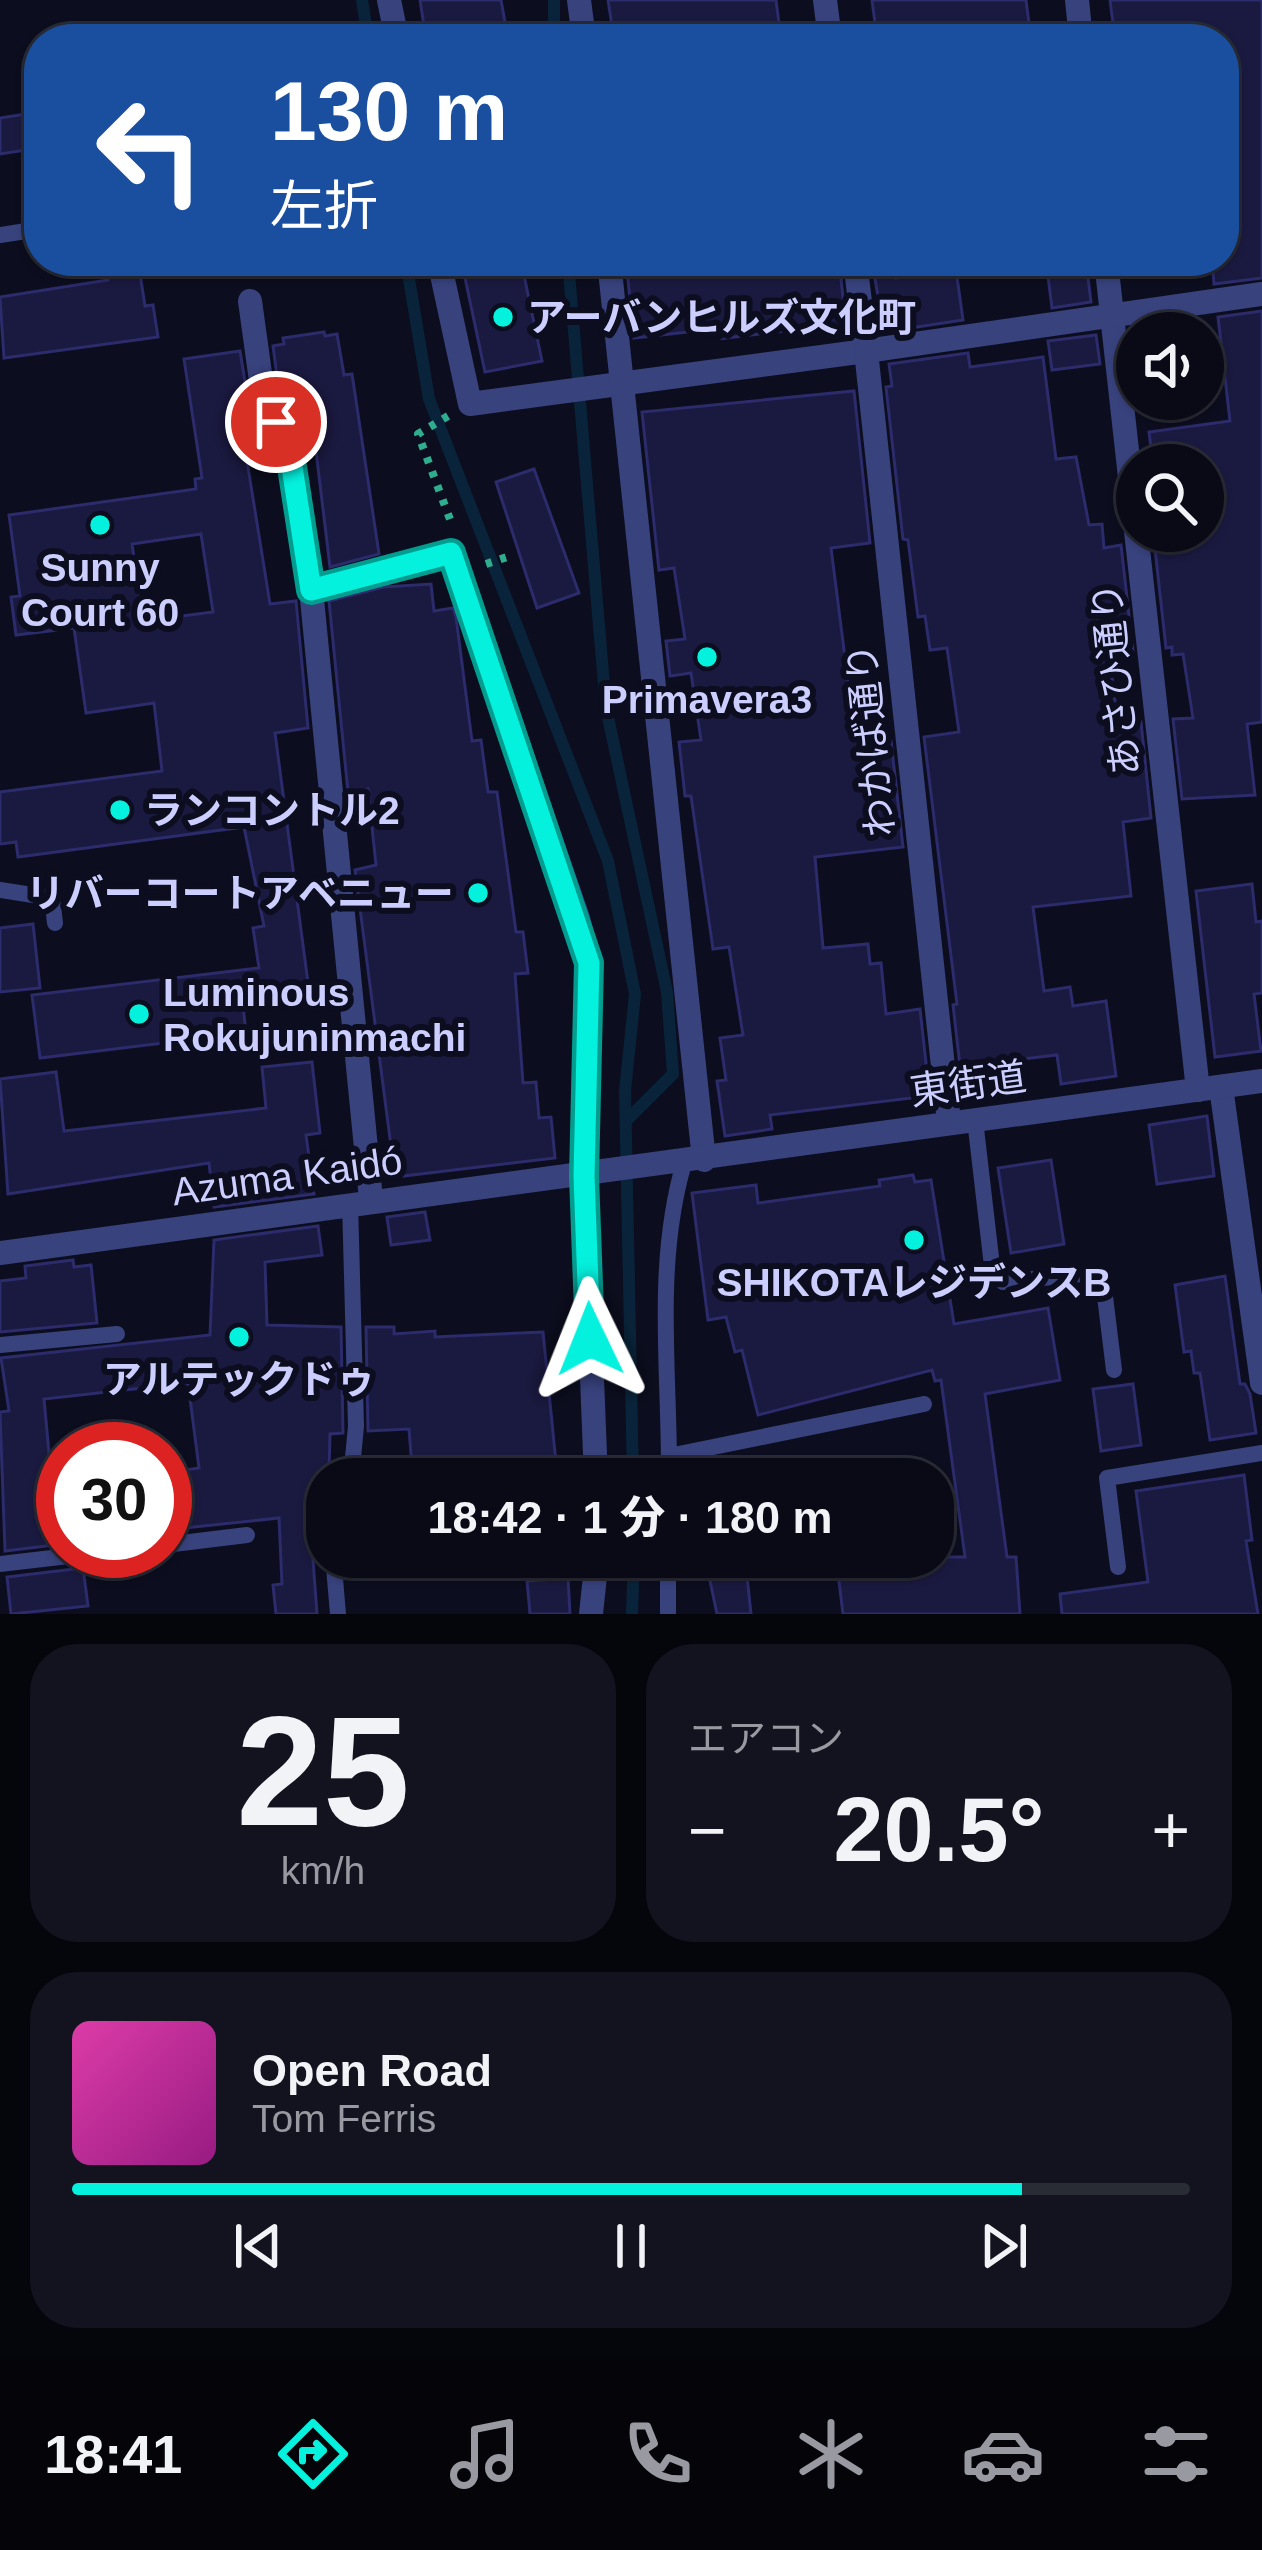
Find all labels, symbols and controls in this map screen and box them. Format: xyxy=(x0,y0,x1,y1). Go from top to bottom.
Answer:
text: 130 m xyxy=(270,64,508,158)
icon: left xyxy=(72,72,228,228)
text: 左折 xyxy=(270,176,378,236)
place label: アーバンヒルズ文化町 xyxy=(527,296,916,339)
marker: アーバンヒルズ文化町 xyxy=(490,304,516,330)
map controls xyxy=(1116,312,1224,552)
button: sound xyxy=(1116,312,1224,420)
pin xyxy=(225,371,327,473)
icon: arrive xyxy=(243,389,309,455)
button: search xyxy=(1116,444,1224,552)
marker: Sunny Court 60 xyxy=(87,512,113,538)
place label: Sunny Court 60 xyxy=(21,546,179,634)
street label: あさひ通り xyxy=(1084,580,1148,778)
street label: わかば通り xyxy=(839,641,903,839)
marker: Primavera3 xyxy=(694,644,720,670)
place label: Primavera3 xyxy=(602,678,812,721)
place label: ランコントル2 xyxy=(144,789,400,832)
marker: ランコントル2 xyxy=(107,797,133,823)
place label: リバーコートアベニュー xyxy=(26,872,454,915)
marker: リバーコートアベニュー xyxy=(465,880,491,906)
place label: Luminous Rokujuninmachi xyxy=(163,971,466,1059)
marker: Luminous Rokujuninmachi xyxy=(126,1001,152,1027)
street label: 東街道 xyxy=(907,1055,1029,1113)
street label: Azuma Kaidó xyxy=(169,1139,405,1213)
marker: SHIKOTAレジデンスB xyxy=(901,1227,927,1253)
place label: SHIKOTAレジデンスB xyxy=(717,1261,1112,1304)
position arrow xyxy=(527,1276,653,1402)
marker: アルテックドゥ xyxy=(226,1324,252,1350)
place label: アルテックドゥ xyxy=(103,1358,375,1401)
speed limit sign: 30 xyxy=(36,1422,192,1578)
text: 18:42 · 1 分 · 180 m xyxy=(427,1492,833,1543)
text: 25 xyxy=(236,1684,410,1858)
text: エアコン xyxy=(688,1717,844,1760)
text: 20.5° xyxy=(833,1780,1045,1880)
text: − xyxy=(688,1793,727,1867)
text: + xyxy=(1151,1793,1190,1867)
text: km/h xyxy=(281,1849,365,1892)
text: Open Road xyxy=(252,2045,492,2096)
text: Tom Ferris xyxy=(252,2097,436,2140)
icon: previous xyxy=(225,2213,291,2279)
icon: pause xyxy=(598,2213,664,2279)
icon: next xyxy=(971,2213,1037,2279)
icon: directions xyxy=(271,2412,355,2496)
icon: music xyxy=(443,2412,527,2496)
icon: phone xyxy=(616,2412,700,2496)
icon: climate xyxy=(789,2412,873,2496)
icon: car xyxy=(961,2412,1045,2496)
icon: filters xyxy=(1134,2412,1218,2496)
text: 18:41 xyxy=(44,2424,182,2484)

